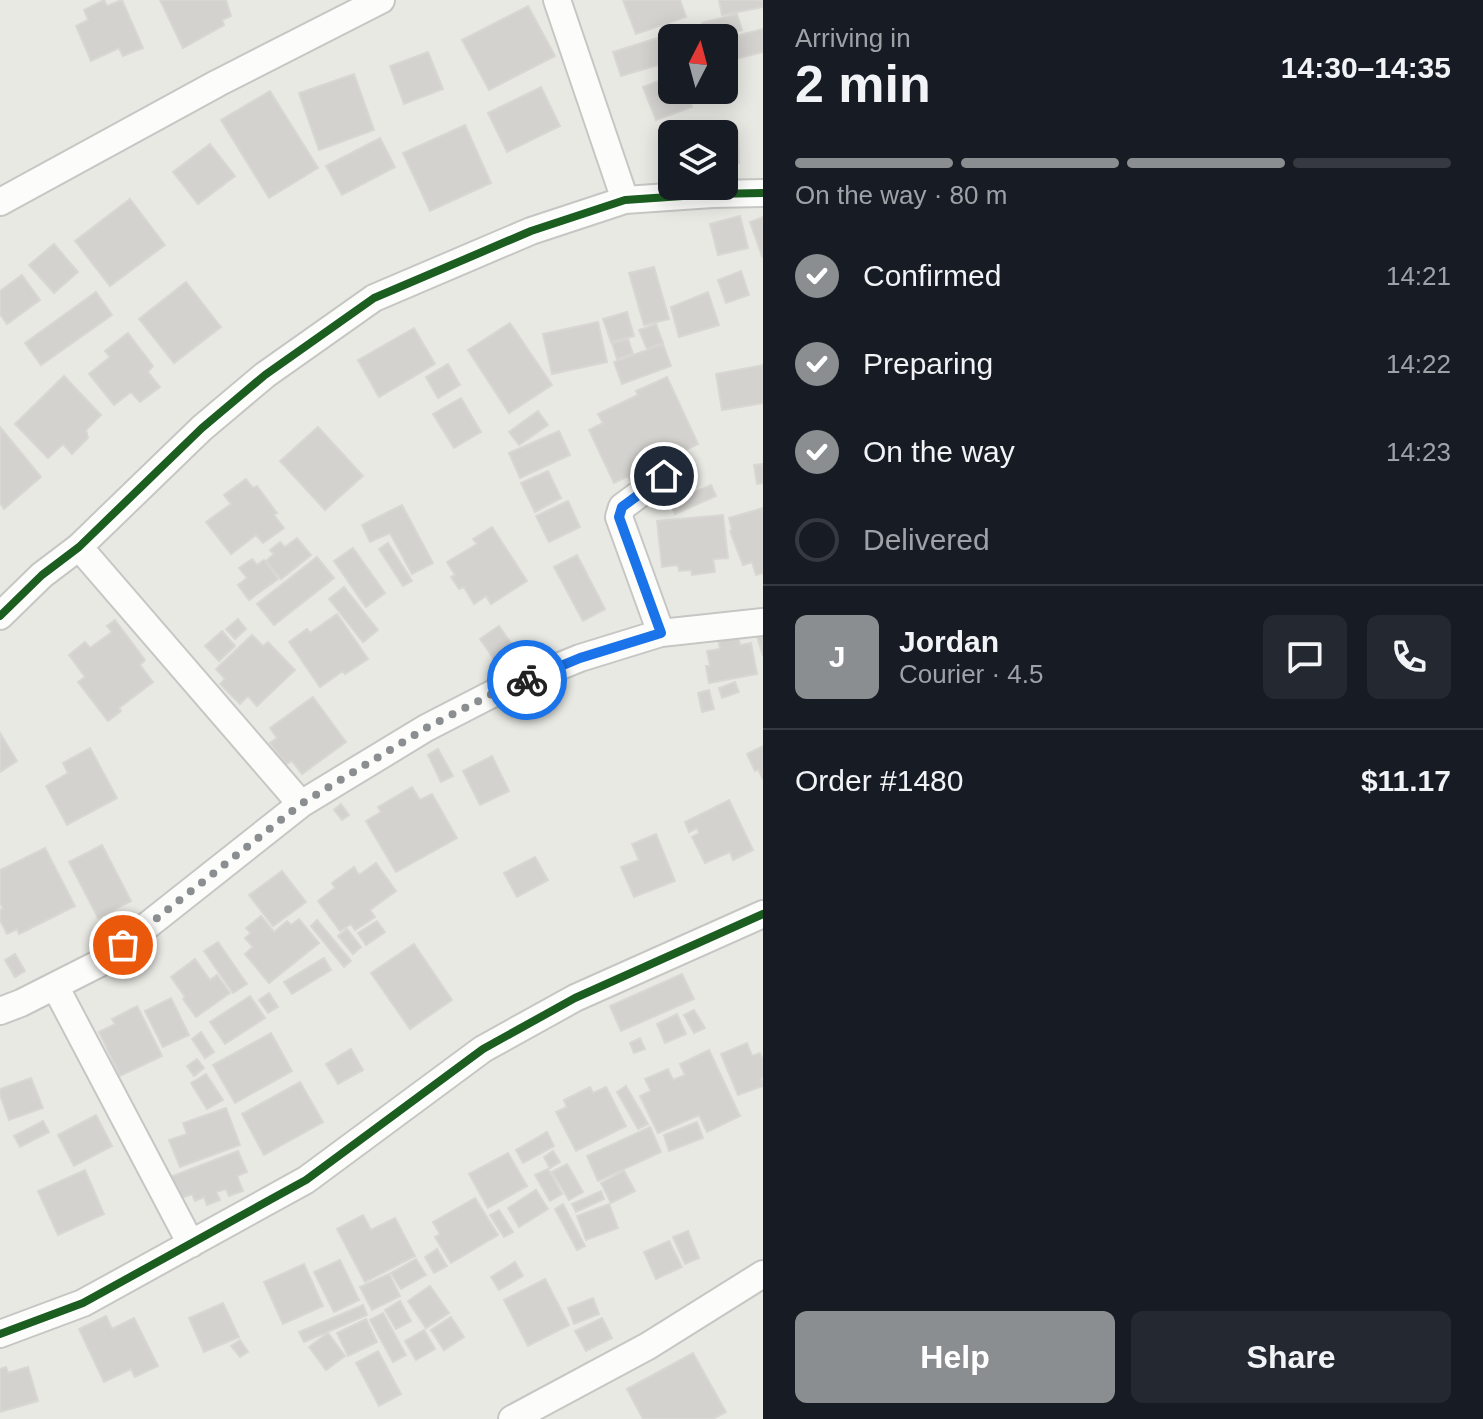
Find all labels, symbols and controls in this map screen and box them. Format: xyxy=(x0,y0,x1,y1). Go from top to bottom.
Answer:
text: Arriving in xyxy=(795,23,911,53)
north arrow xyxy=(658,24,738,104)
map controls xyxy=(658,24,738,200)
text: 14:30–14:35 xyxy=(1281,51,1451,84)
text: 2 min xyxy=(795,55,931,113)
button: layers xyxy=(658,120,738,200)
text: On the way · 80 m xyxy=(795,180,1007,210)
icon: check xyxy=(795,254,839,298)
text: Confirmed xyxy=(863,259,1001,292)
text: 14:21 xyxy=(1386,261,1451,291)
icon: check xyxy=(795,342,839,386)
text: Preparing xyxy=(863,347,993,380)
text: 14:22 xyxy=(1386,349,1451,379)
icon: check xyxy=(795,430,839,474)
text: On the way xyxy=(863,435,1015,468)
text: 14:23 xyxy=(1386,437,1451,467)
pin xyxy=(630,442,698,510)
icon: home xyxy=(642,454,686,498)
text: Delivered xyxy=(863,523,990,556)
button: chat xyxy=(1263,615,1347,699)
button: phone xyxy=(1367,615,1451,699)
text: Jordan xyxy=(899,625,999,658)
courier xyxy=(487,640,567,720)
text: J xyxy=(829,640,845,673)
icon: bike xyxy=(505,658,549,702)
text: Courier · 4.5 xyxy=(899,659,1044,689)
text: Order #1480 xyxy=(795,764,963,797)
text: $11.17 xyxy=(1361,764,1451,797)
pin xyxy=(89,911,157,979)
icon: bag xyxy=(101,923,145,967)
button: Help xyxy=(795,1311,1115,1403)
button: Share xyxy=(1131,1311,1451,1403)

